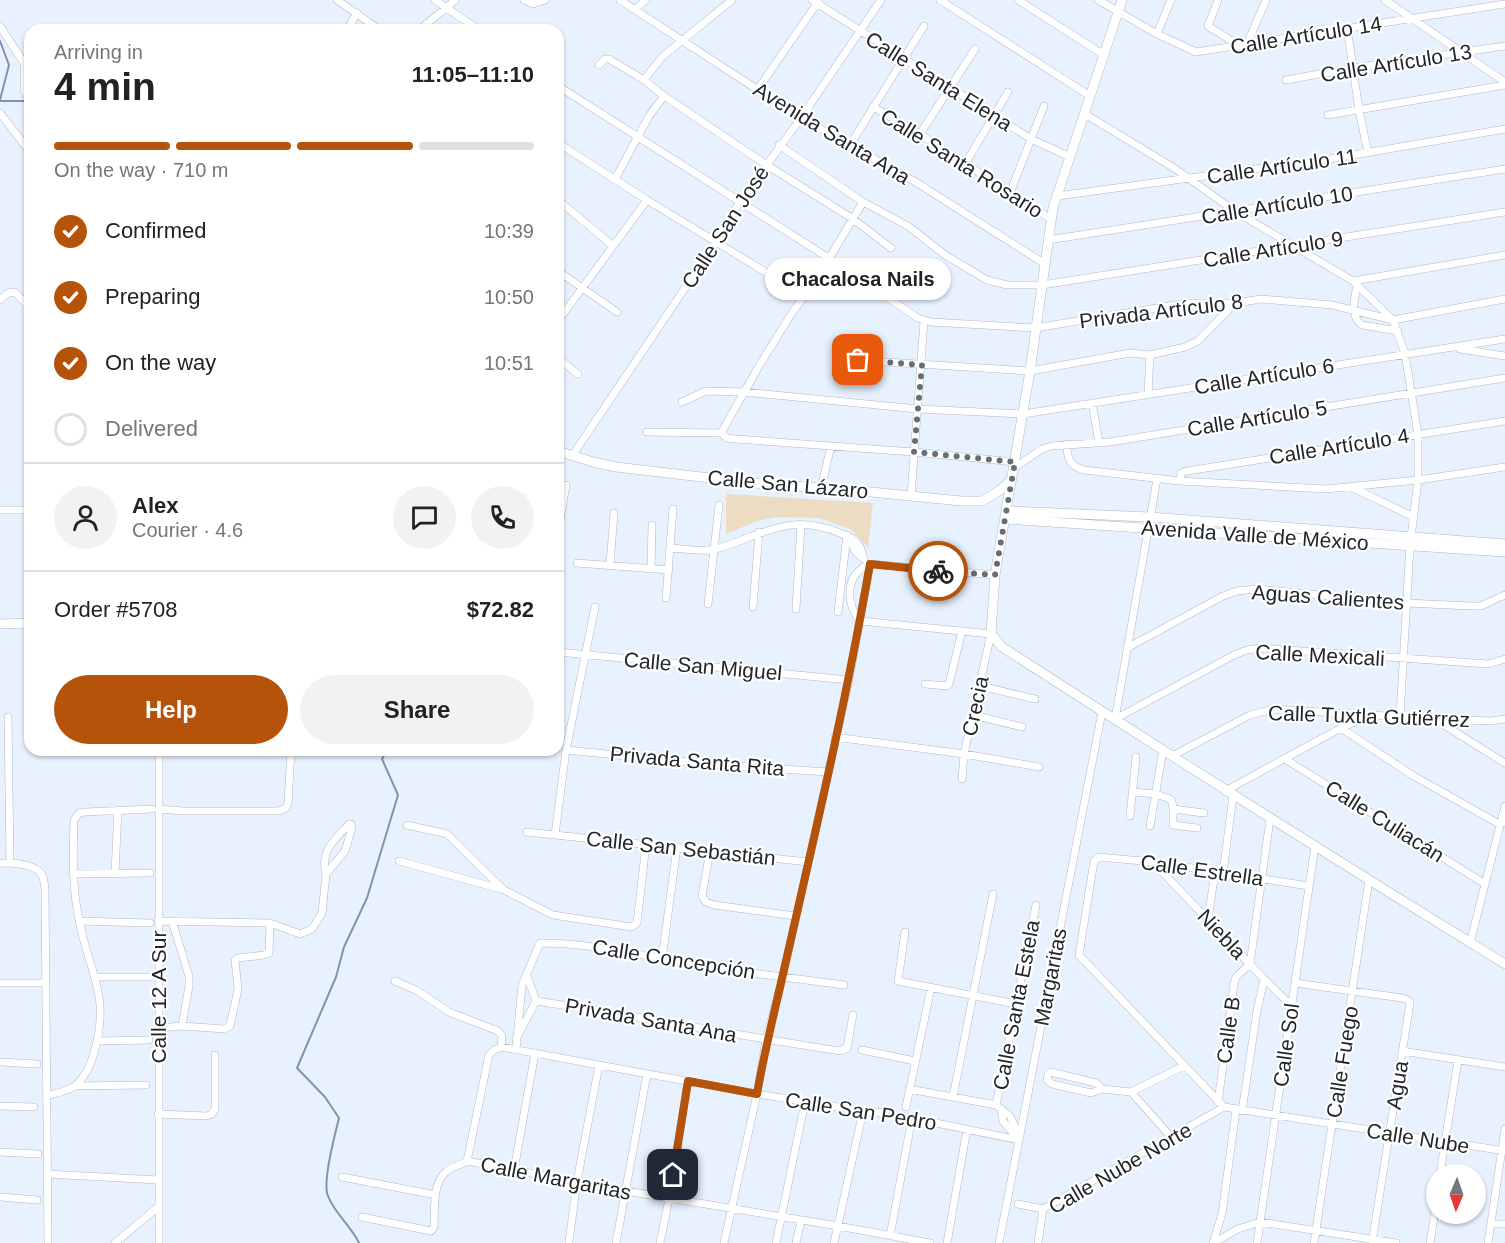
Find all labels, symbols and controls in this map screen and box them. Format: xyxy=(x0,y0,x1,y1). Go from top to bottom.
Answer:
street label: Calle Artículo 14 xyxy=(1229,12,1384,58)
street label: Calle Santa Elena xyxy=(862,27,1017,135)
street label: Calle Artículo 13 xyxy=(1319,40,1473,86)
text: Arriving in xyxy=(54,41,143,63)
text: 11:05–11:10 xyxy=(412,62,534,87)
text: 4 min xyxy=(54,65,156,108)
street label: Avenida Santa Ana xyxy=(750,77,915,189)
street label: Calle Santa Rosario xyxy=(877,104,1047,222)
street label: Calle Artículo 11 xyxy=(1205,144,1359,188)
text: On the way · 710 m xyxy=(54,159,229,181)
street label: Calle San José xyxy=(677,162,773,292)
street label: Calle Artículo 10 xyxy=(1200,182,1354,228)
icon: check xyxy=(54,215,87,248)
text: Confirmed xyxy=(105,218,206,243)
text: 10:39 xyxy=(484,220,534,242)
street label: Calle Artículo 9 xyxy=(1201,227,1345,271)
callout: Chacalosa Nails xyxy=(765,258,951,300)
text: Chacalosa Nails xyxy=(781,268,935,290)
icon: check xyxy=(54,281,87,314)
text: Preparing xyxy=(105,284,200,309)
text: 10:50 xyxy=(484,286,534,308)
street label: Privada Artículo 8 xyxy=(1078,290,1244,332)
pin xyxy=(832,334,883,385)
icon: bag xyxy=(841,343,874,376)
icon: check xyxy=(54,347,87,380)
text: On the way xyxy=(105,350,216,375)
text: 10:51 xyxy=(484,352,534,374)
street label: Calle Artículo 6 xyxy=(1192,354,1336,398)
street label: Calle Artículo 5 xyxy=(1185,396,1329,440)
text: Delivered xyxy=(105,416,198,441)
street label: Calle Artículo 4 xyxy=(1267,424,1411,468)
street label: Calle San Lázaro xyxy=(707,466,869,502)
button: person xyxy=(54,486,117,549)
button: chat xyxy=(393,486,456,549)
button: phone xyxy=(471,486,534,549)
text: Alex xyxy=(132,493,178,518)
street label: Avenida Valle de México xyxy=(1140,516,1370,554)
text: Courier · 4.6 xyxy=(132,519,243,541)
courier xyxy=(908,541,968,601)
icon: bike xyxy=(922,555,955,588)
street label: Aguas Calientes xyxy=(1251,580,1405,614)
text: Order #5708 xyxy=(54,597,178,622)
text: $72.82 xyxy=(467,597,534,622)
street label: Calle Mexicali xyxy=(1255,640,1385,670)
street label: Calle San Miguel xyxy=(623,648,783,684)
street label: Crecia xyxy=(957,674,993,738)
button: Help xyxy=(54,675,288,744)
button: Share xyxy=(300,675,534,744)
street label: Calle Tuxtla Gutiérrez xyxy=(1268,701,1470,731)
street label: Privada Santa Rita xyxy=(609,742,786,780)
street label: Calle Culiacán xyxy=(1321,775,1449,867)
street label: Calle San Sebastián xyxy=(585,827,777,869)
street label: Calle Estrella xyxy=(1139,850,1265,890)
street label: Niebla xyxy=(1193,904,1251,964)
street label: Calle Santa Estela xyxy=(988,918,1044,1092)
street label: Margaritas xyxy=(1029,926,1071,1028)
street label: Calle 12 A Sur xyxy=(147,930,170,1064)
street label: Calle Concepción xyxy=(591,935,757,983)
street label: Privada Santa Ana xyxy=(563,994,739,1046)
street label: Calle B xyxy=(1212,995,1244,1065)
street label: Calle Sol xyxy=(1269,1002,1303,1088)
street label: Calle Fuego xyxy=(1322,1004,1362,1120)
street label: Agua xyxy=(1382,1059,1412,1111)
street label: Calle San Pedro xyxy=(784,1088,938,1134)
street label: Calle Nube Norte xyxy=(1044,1118,1196,1218)
street label: Calle Nube xyxy=(1365,1119,1471,1157)
pin xyxy=(647,1149,698,1200)
street label: Calle Margaritas xyxy=(479,1152,633,1204)
icon: home xyxy=(656,1158,689,1191)
north arrow xyxy=(1426,1164,1486,1224)
map controls xyxy=(1426,1164,1486,1224)

